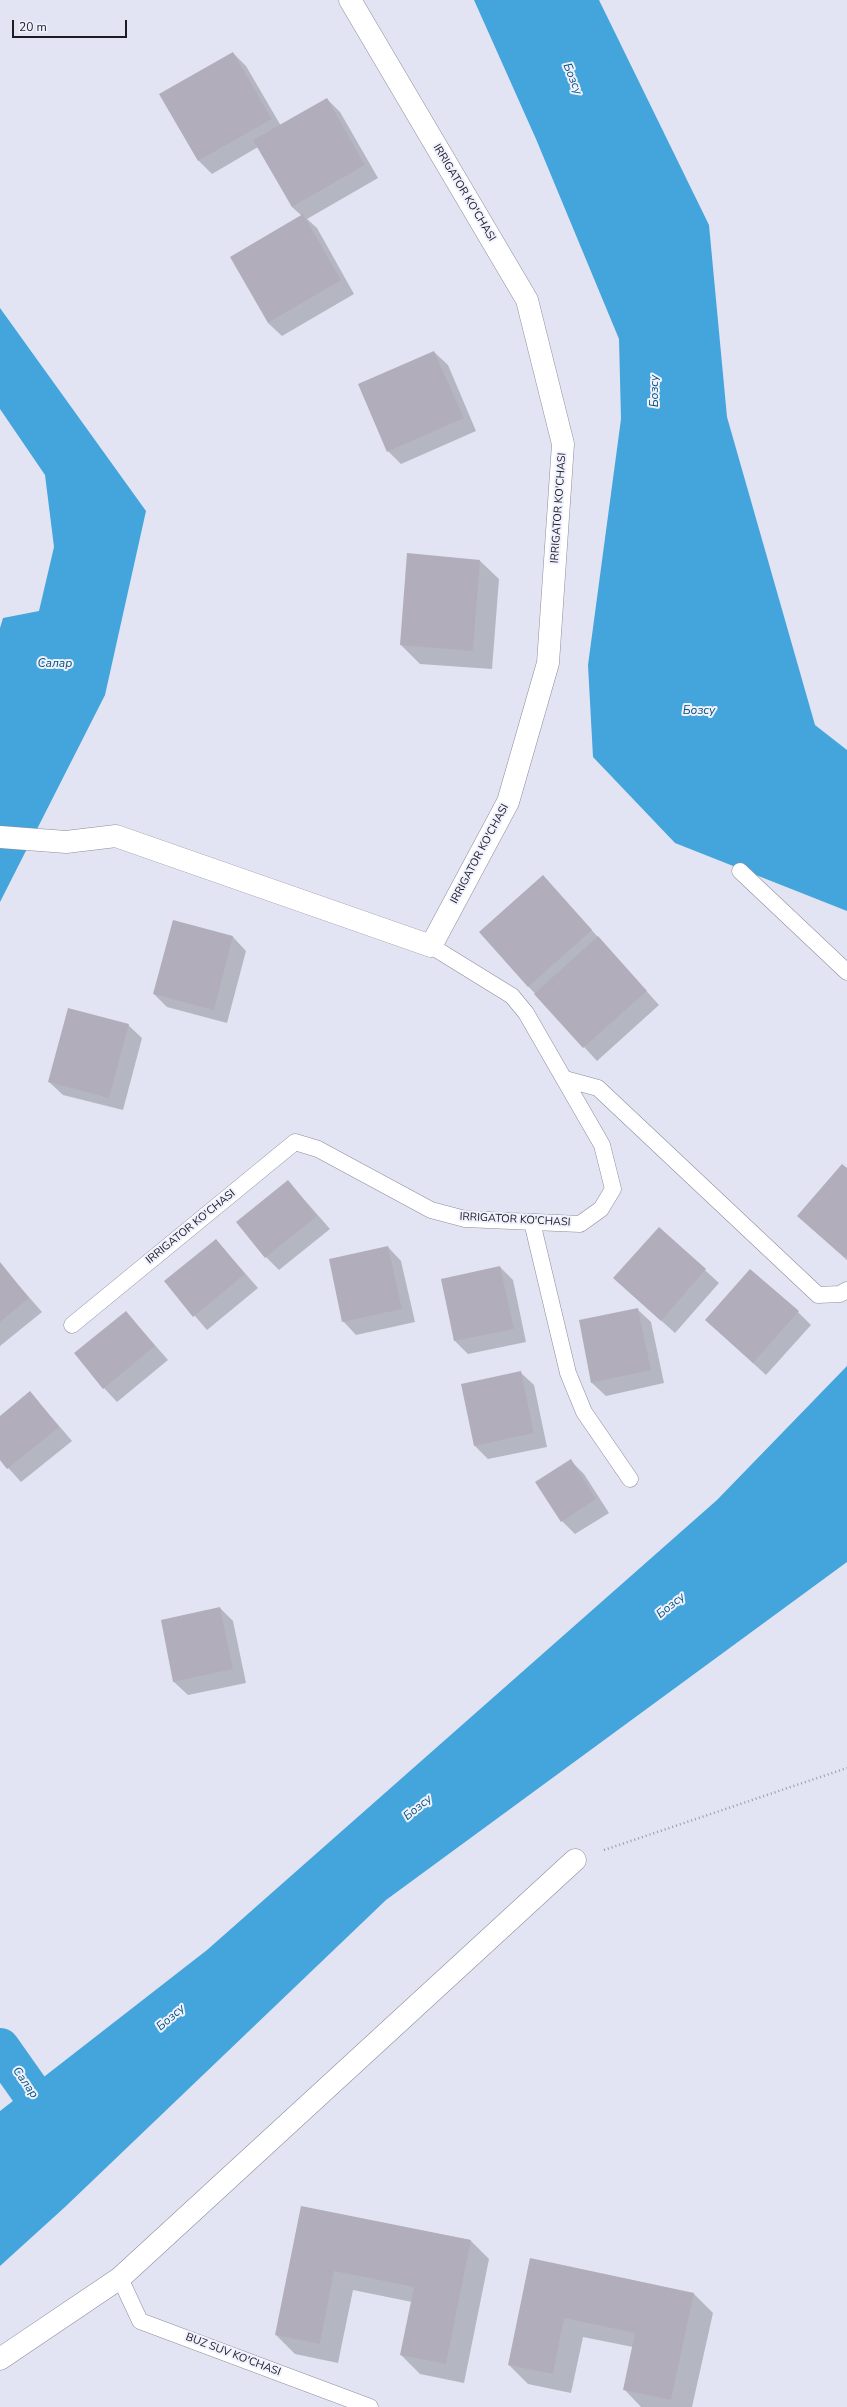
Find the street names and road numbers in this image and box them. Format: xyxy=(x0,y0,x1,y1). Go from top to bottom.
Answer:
street label: IRRIGATOR KO'CHASI xyxy=(430,142,498,244)
street label: IRRIGATOR KO'CHASI xyxy=(549,452,569,564)
street label: IRRIGATOR KO'CHASI xyxy=(448,802,512,906)
street label: IRRIGATOR KO'CHASI xyxy=(144,1187,238,1267)
street label: IRRIGATOR KO'CHASI xyxy=(459,1211,571,1229)
street label: BUZ SUV KO'CHASI xyxy=(184,2331,282,2379)

